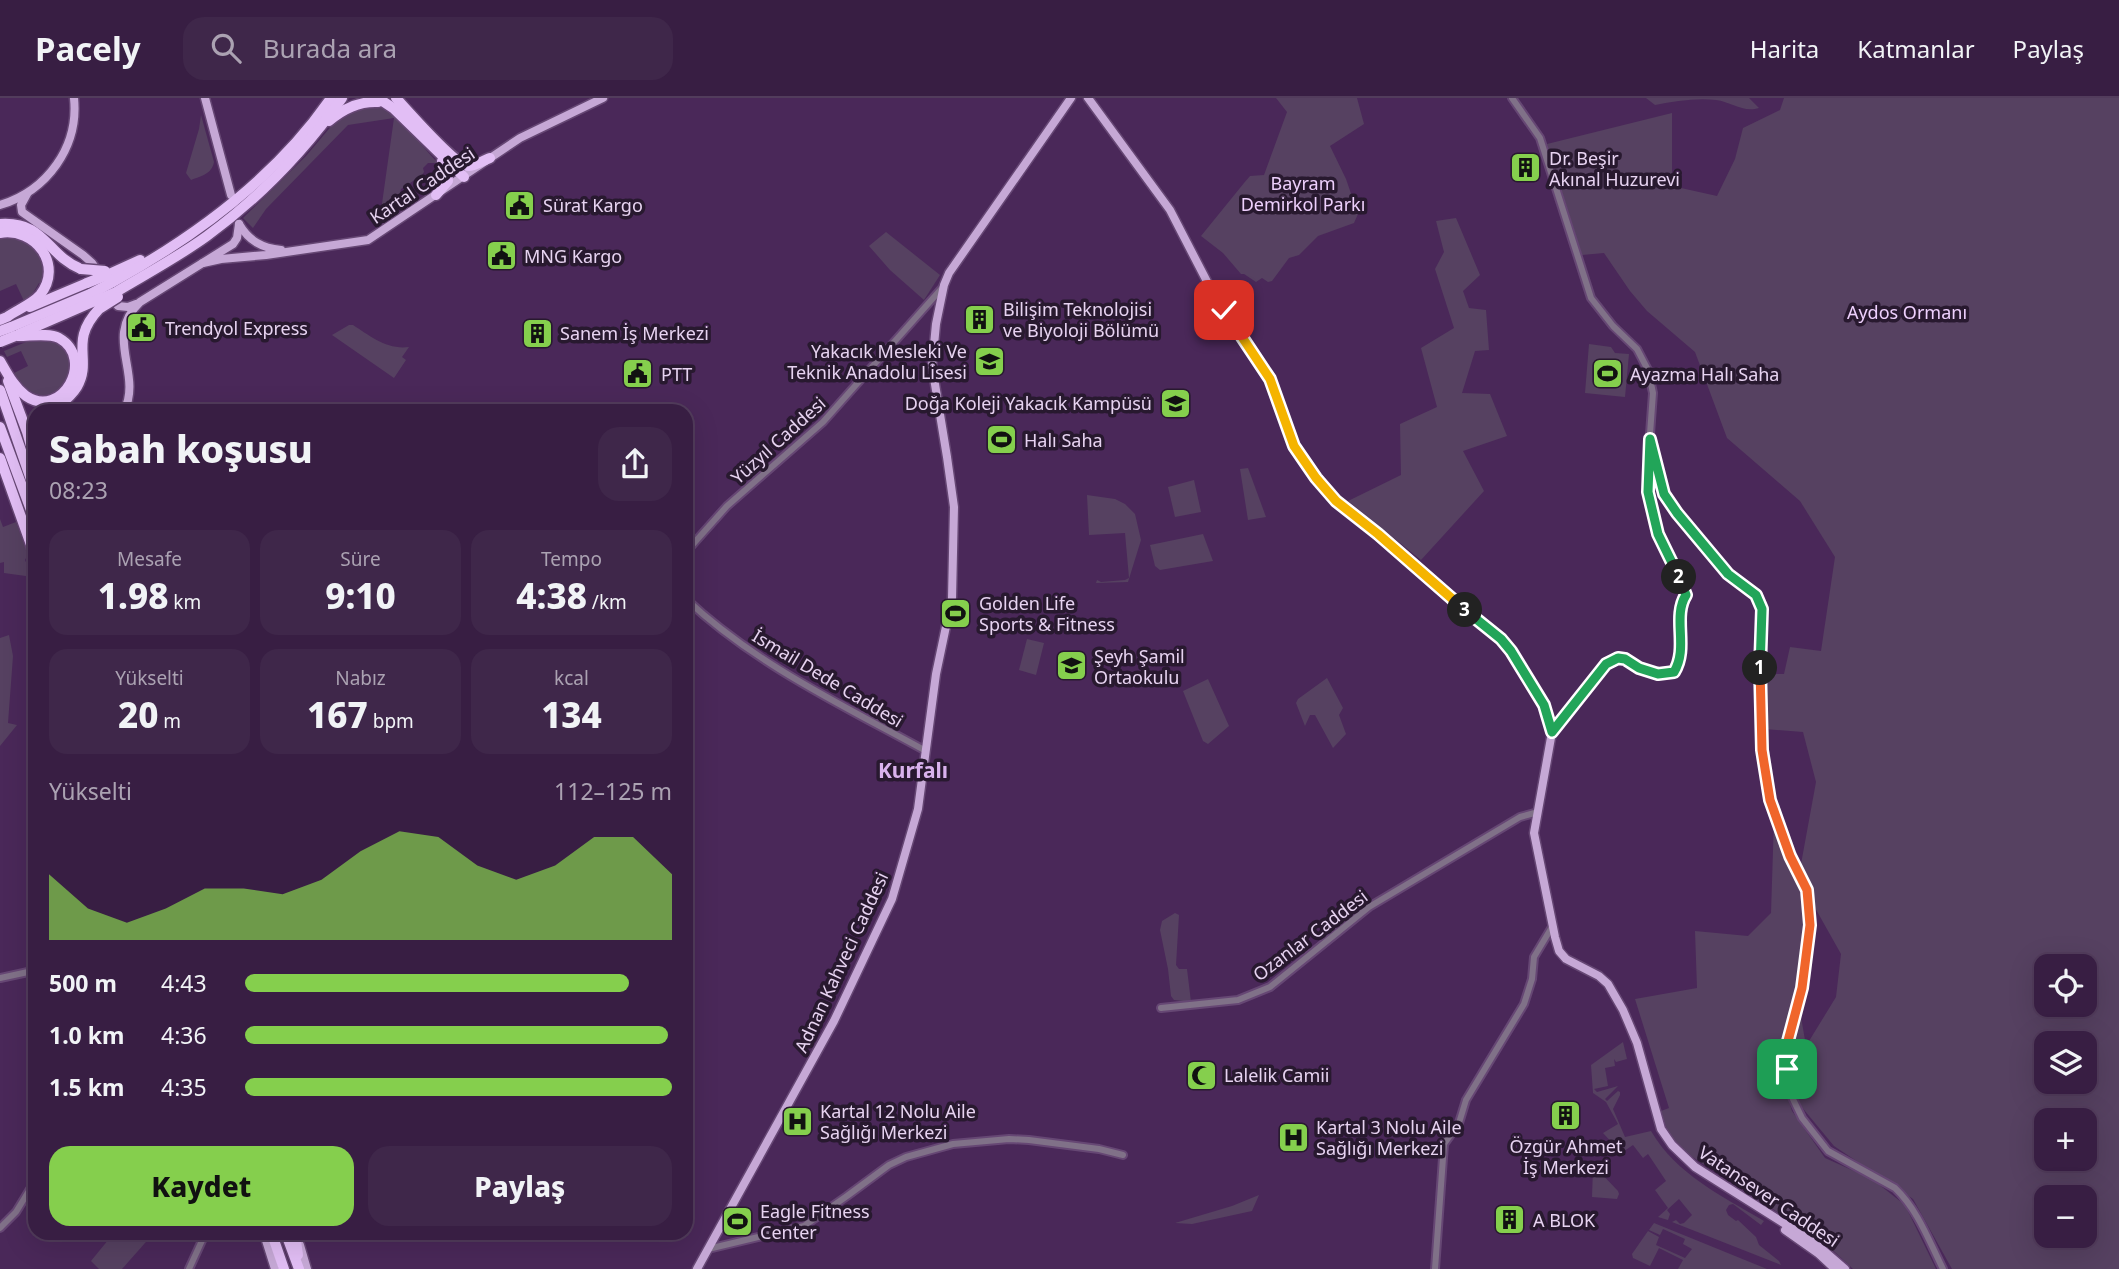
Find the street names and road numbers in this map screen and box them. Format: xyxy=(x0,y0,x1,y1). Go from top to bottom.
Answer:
street label: Kartal Caddesi xyxy=(365,141,479,229)
street label: Yüzyıl Caddesi xyxy=(726,391,830,489)
street label: İsmail Dede Caddesi xyxy=(748,623,908,733)
street label: Adnan Kahveci Caddesi xyxy=(789,868,893,1056)
street label: Ozanlar Caddesi xyxy=(1248,884,1372,986)
street label: Vatansever Caddesi xyxy=(1694,1140,1844,1252)

